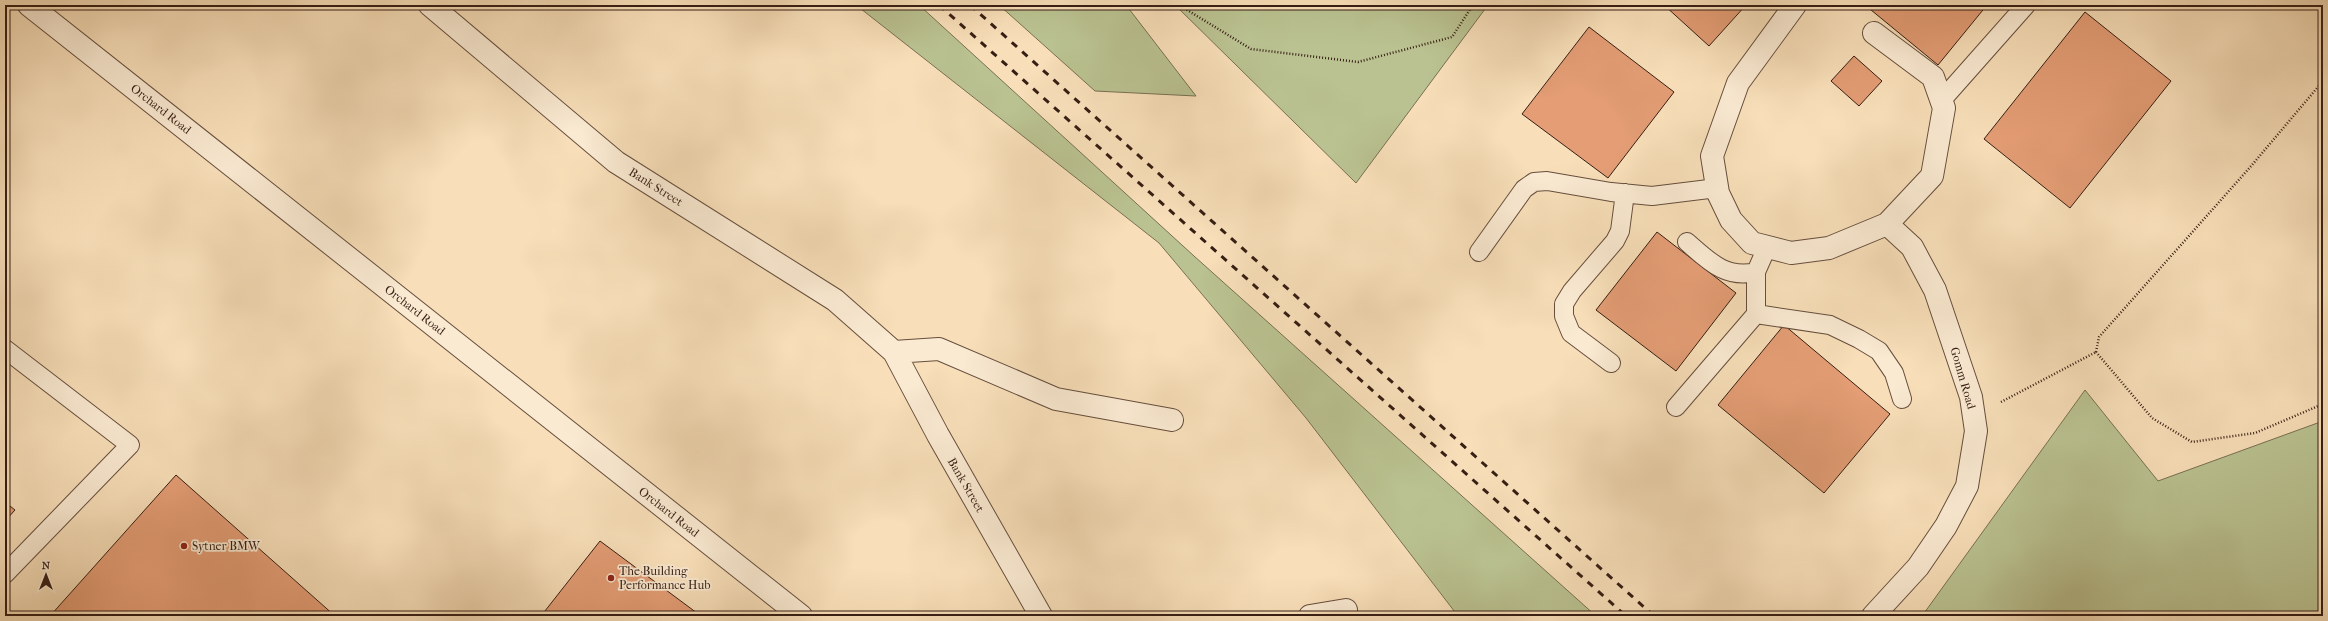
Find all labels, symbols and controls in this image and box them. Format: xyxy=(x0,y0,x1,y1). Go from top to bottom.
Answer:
street label: Orchard Road xyxy=(128,81,194,137)
street label: Bank Street xyxy=(627,165,686,209)
street label: Orchard Road xyxy=(382,282,448,338)
street label: Gomm Road xyxy=(1947,345,1979,411)
street label: Bank Street xyxy=(945,455,988,515)
street label: Orchard Road xyxy=(636,484,702,540)
place label: Sytner BMW xyxy=(192,539,261,553)
marker: Sytner BMW xyxy=(179,541,189,551)
north arrow xyxy=(26,555,66,595)
text: N xyxy=(42,559,51,572)
place label: The Building Performance Hub xyxy=(619,564,710,592)
marker: The Building Performance Hub xyxy=(606,573,616,583)

